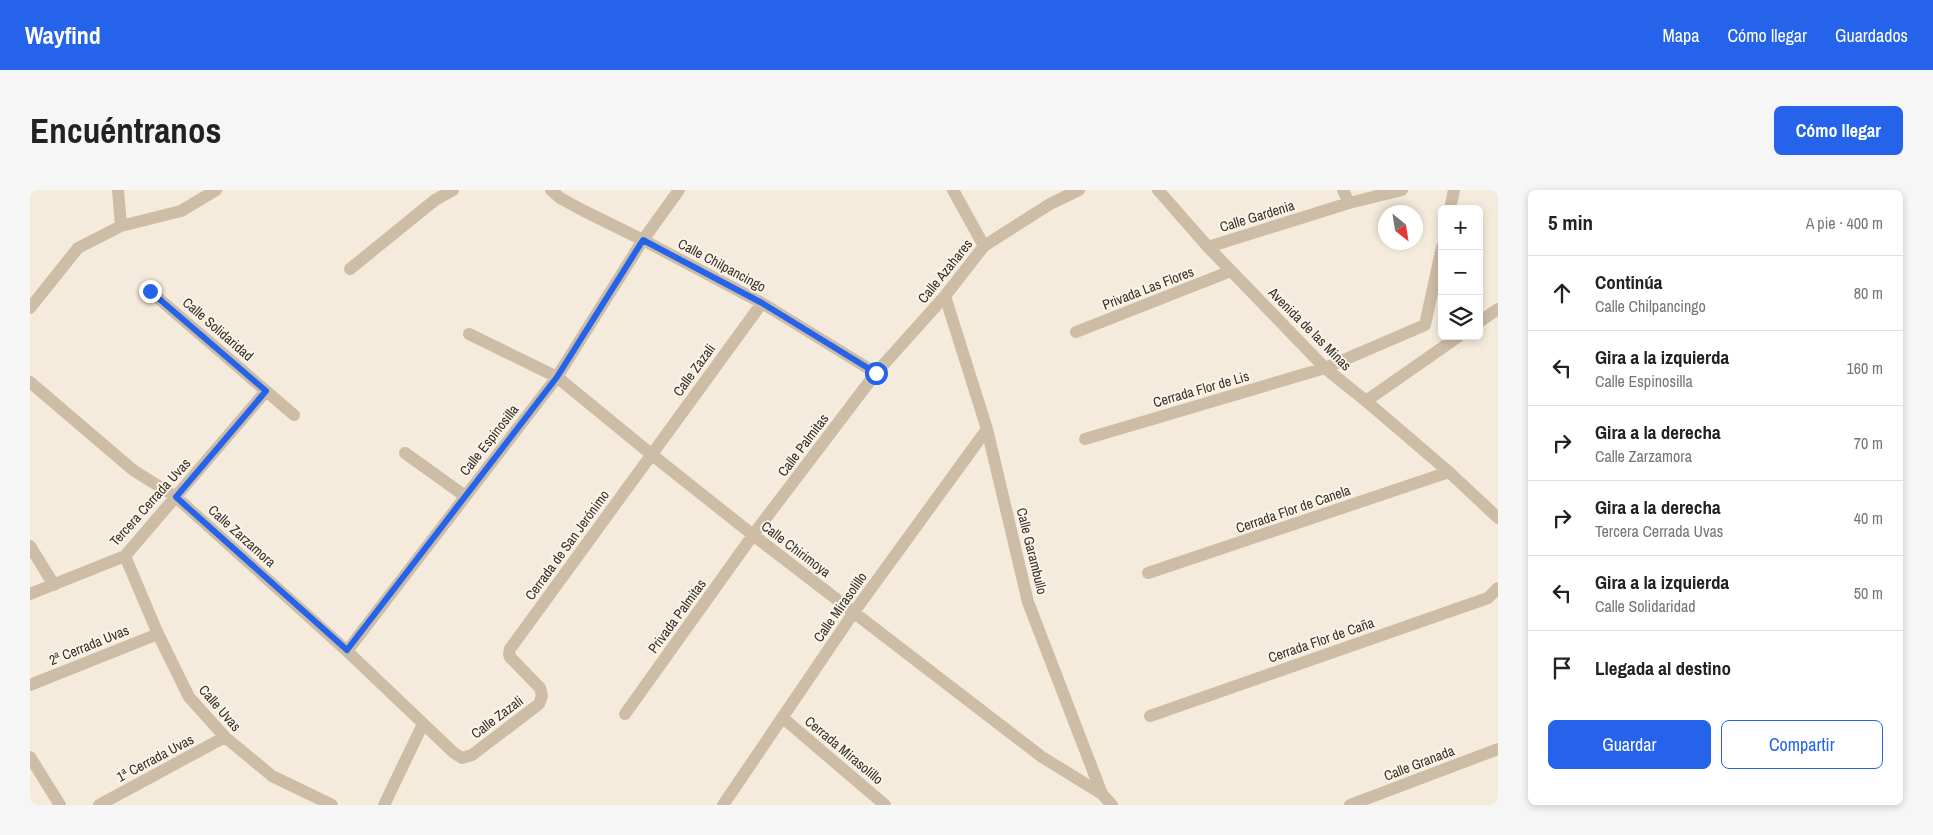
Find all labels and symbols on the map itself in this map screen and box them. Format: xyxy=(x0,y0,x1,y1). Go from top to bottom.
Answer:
street label: Calle Gardenia xyxy=(1217,196,1297,236)
north arrow xyxy=(1378,205,1423,250)
street label: Calle Chilpancingo xyxy=(675,234,769,296)
street label: Calle Azahares xyxy=(914,235,976,307)
street label: Privada Las Flores xyxy=(1100,262,1196,314)
route end xyxy=(139,280,162,303)
street label: Avenida de las Minas xyxy=(1264,283,1356,375)
street label: Calle Solidaridad xyxy=(179,293,257,365)
street label: Calle Zazali xyxy=(669,340,719,400)
route start xyxy=(865,362,888,385)
street label: Cerrada Flor de Lis xyxy=(1151,367,1251,411)
street label: Calle Espinosilla xyxy=(456,400,523,479)
street label: Calle Palmitas xyxy=(774,410,833,480)
street label: Tercera Cerrada Uvas xyxy=(106,454,194,550)
street label: Cerrada Flor de Canela xyxy=(1233,481,1353,537)
street label: Cerrada de San Jerónimo xyxy=(521,486,613,604)
street label: Calle Zarzamora xyxy=(204,501,280,571)
street label: Calle Garambullo xyxy=(1013,506,1051,596)
street label: Calle Chirimoya xyxy=(758,517,835,581)
street label: Calle Mirasolillo xyxy=(809,568,871,646)
street label: Privada Palmitas xyxy=(644,575,710,657)
street label: Cerrada Flor de Caña xyxy=(1266,613,1377,667)
street label: 2ª Cerrada Uvas xyxy=(46,621,132,669)
street label: Calle Uvas xyxy=(195,681,245,735)
street label: Calle Zazali xyxy=(467,692,527,742)
street label: Cerrada Mirasolillo xyxy=(801,712,887,788)
street label: 1ª Cerrada Uvas xyxy=(113,730,197,786)
street label: Calle Granada xyxy=(1381,741,1457,785)

